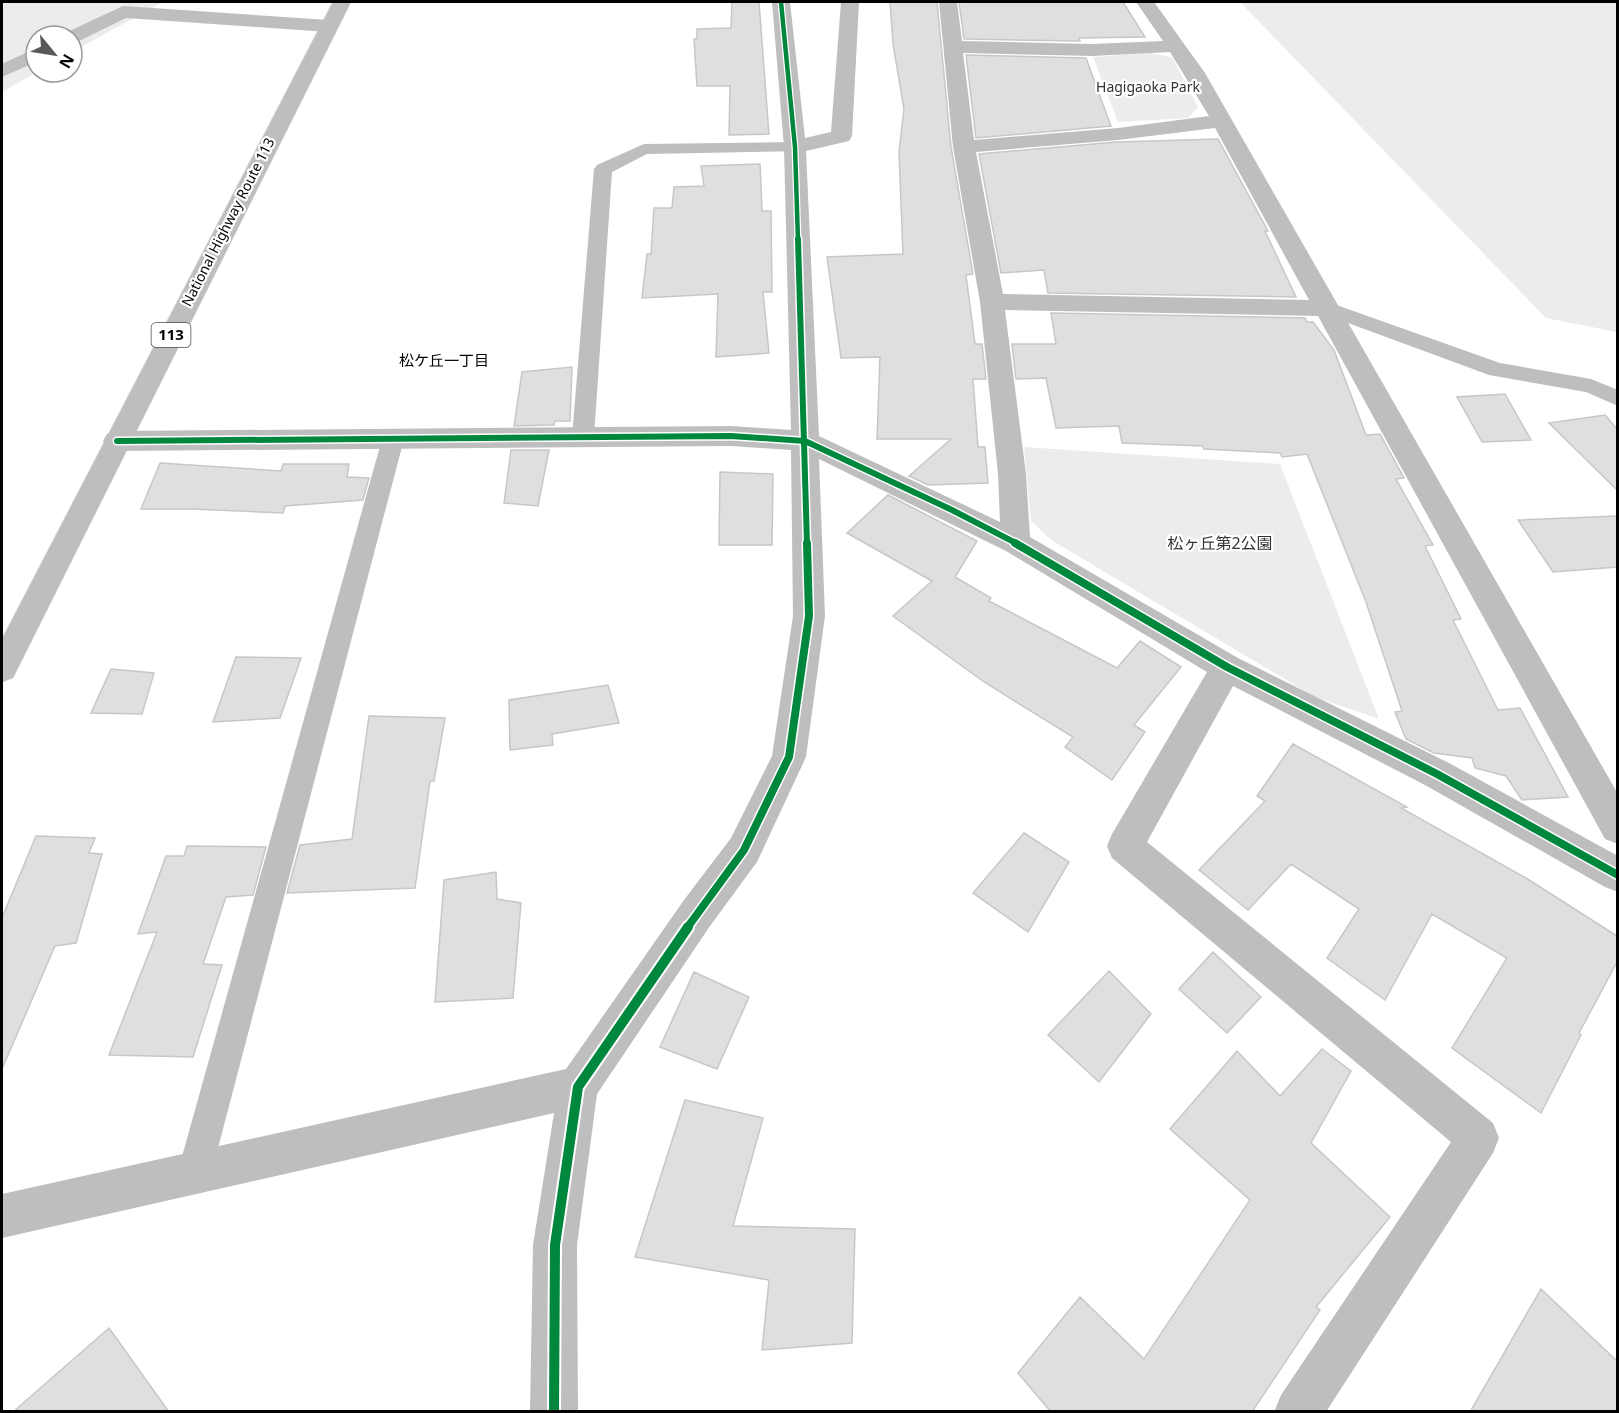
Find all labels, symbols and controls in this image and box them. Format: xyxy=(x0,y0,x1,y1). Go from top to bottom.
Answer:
north arrow xyxy=(24,24,84,84)
text: N xyxy=(54,50,80,73)
park label: Hagigaoka Park xyxy=(1096,77,1200,96)
street label: National Highway Route 113 xyxy=(177,134,278,309)
road number: 113 xyxy=(152,323,190,347)
district label: 松ケ丘一丁目 xyxy=(399,350,489,370)
park label: 松ヶ丘第2公園 xyxy=(1167,532,1273,554)

